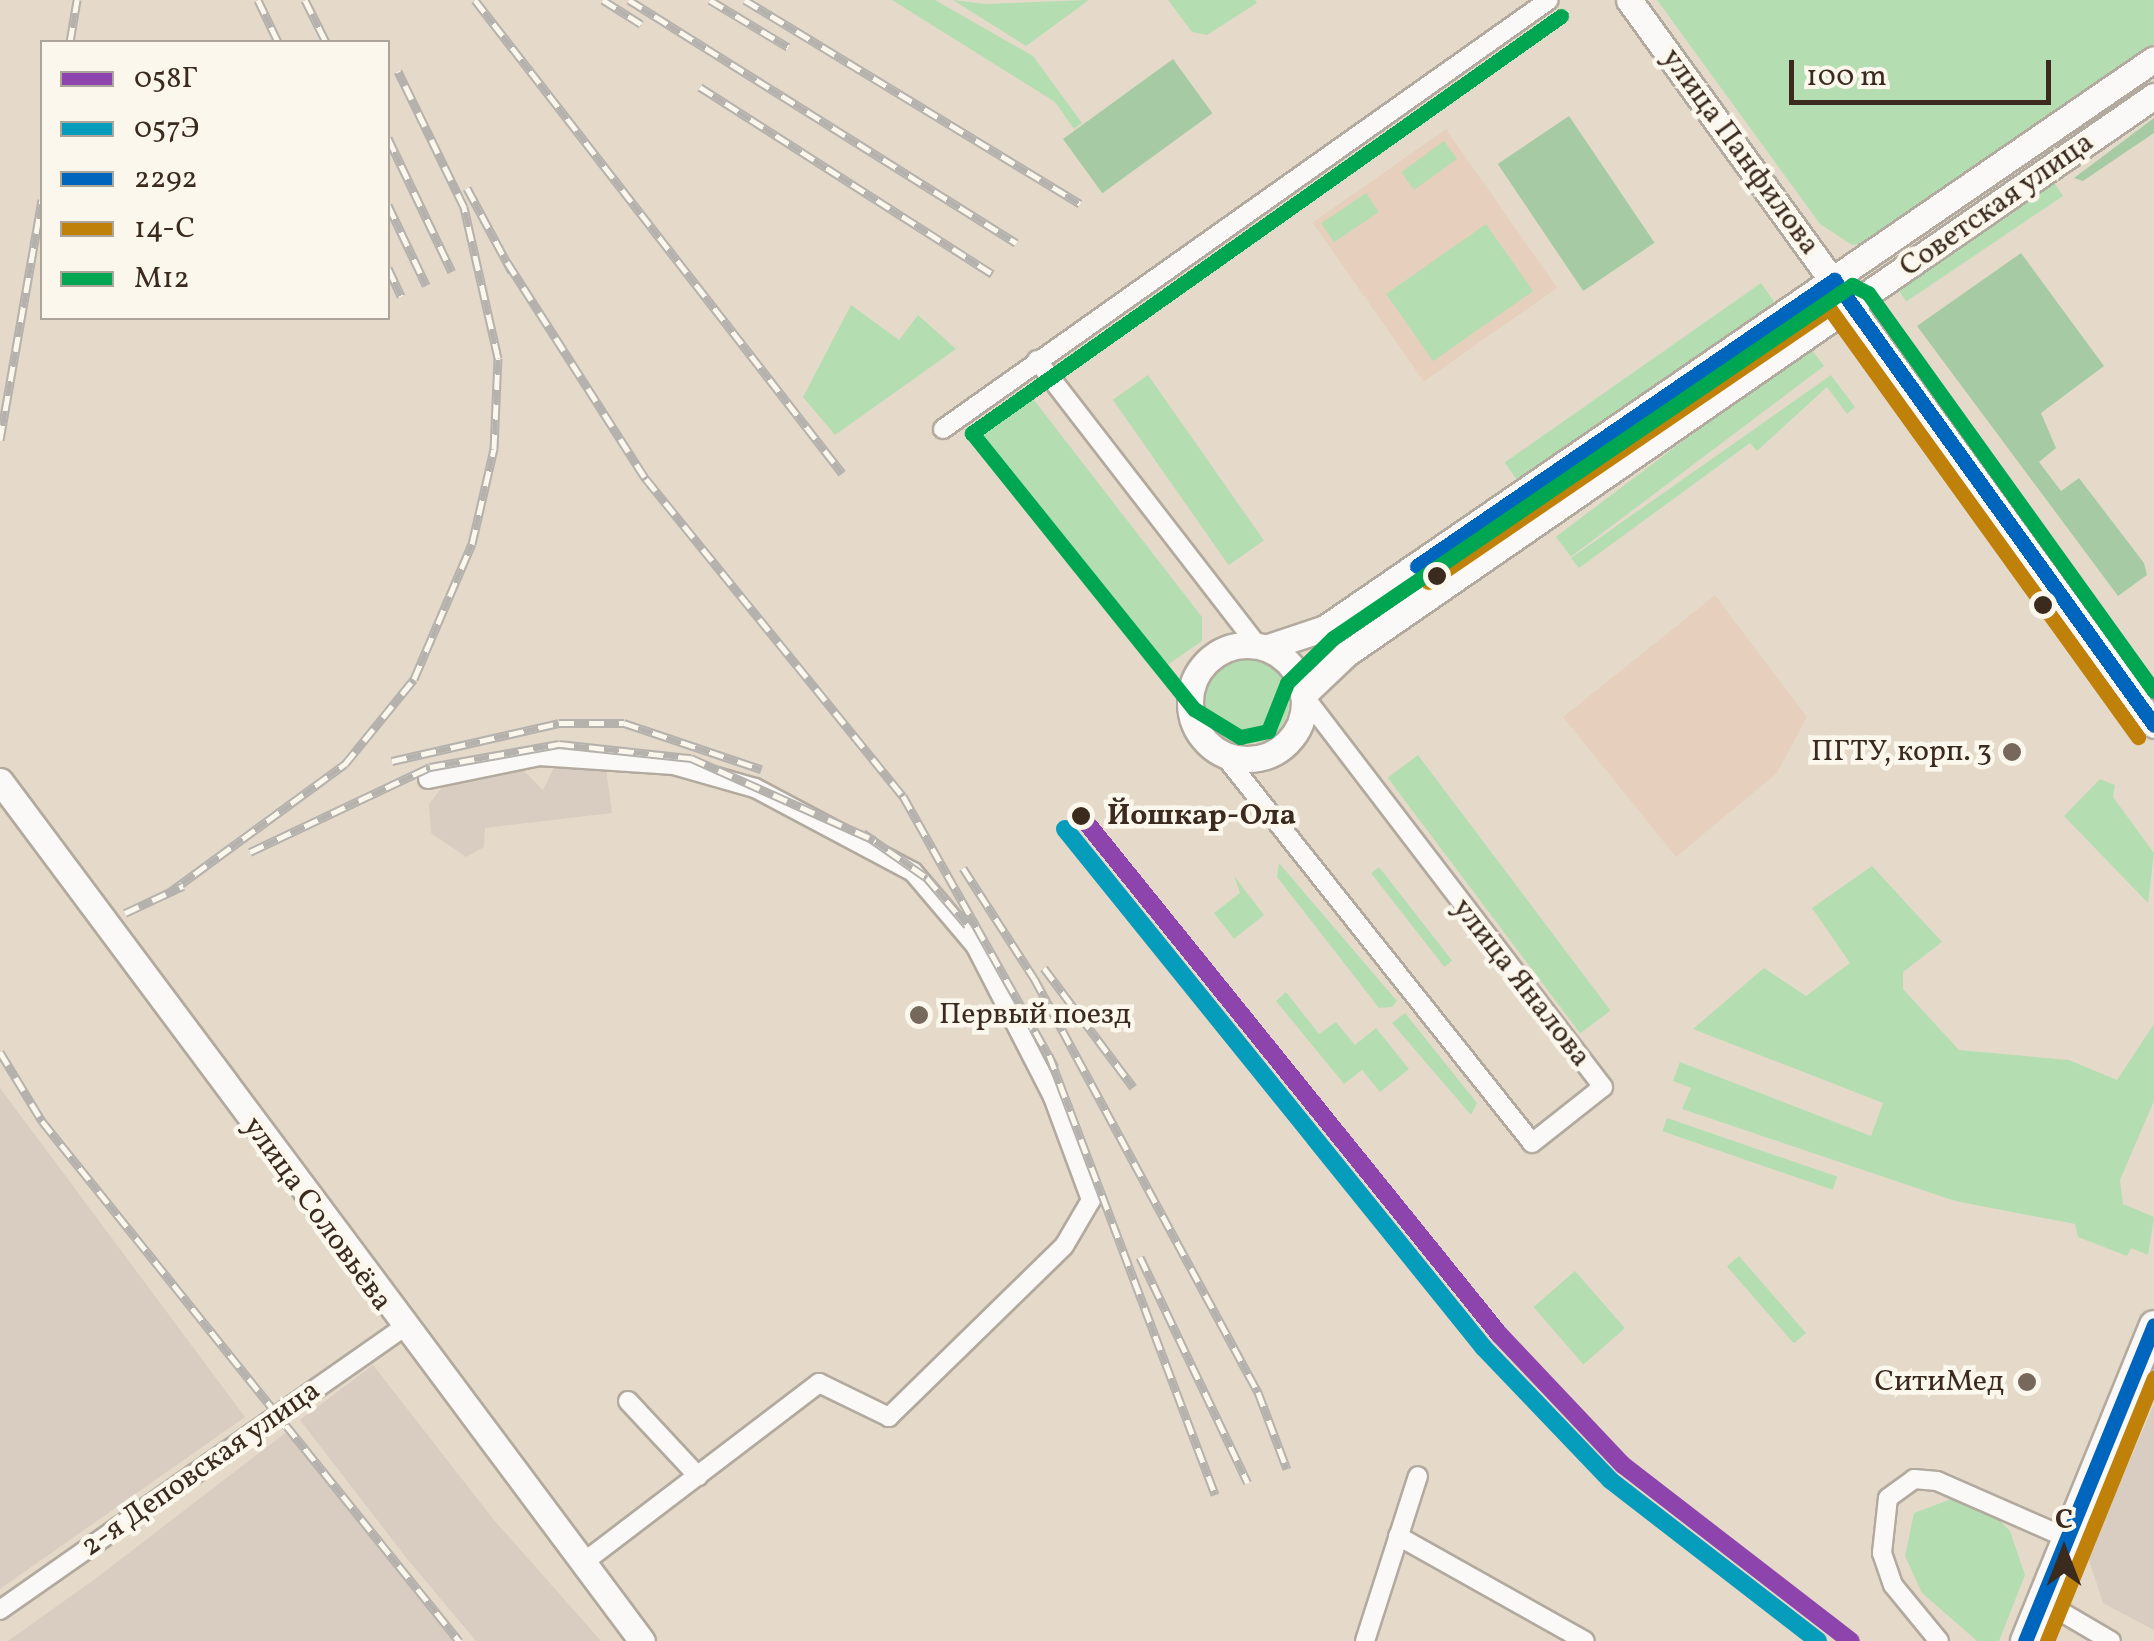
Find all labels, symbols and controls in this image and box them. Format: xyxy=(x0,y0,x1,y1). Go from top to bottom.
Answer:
legend xyxy=(40,40,390,320)
scale bar xyxy=(1794,40,2056,102)
street label: улица Панфилова xyxy=(1653,42,1827,262)
text: 100 m xyxy=(1806,56,1887,98)
text: 058Г xyxy=(134,58,198,100)
text: 057Э xyxy=(134,108,199,150)
street label: Советская улица xyxy=(1893,124,2101,286)
text: 2292 xyxy=(134,158,198,200)
text: 14-С xyxy=(134,208,195,250)
text: М12 xyxy=(134,258,190,300)
unlabelled marker xyxy=(1427,566,1447,586)
unlabelled marker xyxy=(2033,595,2053,615)
place label: ПГТУ, корп. 3 xyxy=(1811,734,1992,770)
marker: ПГТУ, корп. 3 xyxy=(2001,741,2023,763)
place label: Йошкар-Ола xyxy=(1107,798,1296,834)
marker: Йошкар-Ола xyxy=(1064,799,1098,833)
street label: улица Яналова xyxy=(1444,891,1598,1075)
place label: Первый поезд xyxy=(939,997,1131,1033)
marker: Первый поезд xyxy=(908,1004,930,1026)
street label: улица Соловьёва xyxy=(234,1110,400,1318)
place label: СитиМед xyxy=(1874,1364,2004,1400)
marker: СитиМед xyxy=(2014,1369,2040,1395)
street label: 2-я Деповская улица xyxy=(74,1373,328,1565)
north arrow xyxy=(2014,1501,2114,1601)
text: С xyxy=(2055,1501,2073,1540)

